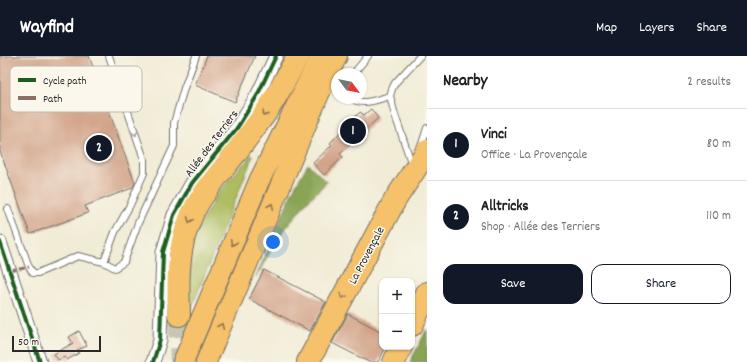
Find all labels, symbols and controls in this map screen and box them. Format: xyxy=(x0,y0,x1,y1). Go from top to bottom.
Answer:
text: Wayfind xyxy=(20,15,74,42)
text: Map xyxy=(596,18,617,38)
text: Layers xyxy=(639,18,674,38)
text: Share xyxy=(696,18,727,38)
legend xyxy=(10,66,142,112)
north arrow xyxy=(331,68,367,104)
text: Nearby xyxy=(443,70,487,94)
text: 2 results xyxy=(687,73,731,92)
text: Cycle path xyxy=(43,74,87,90)
text: Path xyxy=(43,92,62,108)
street label: Allée des Terriers xyxy=(181,107,243,181)
one-way arrow xyxy=(262,110,269,117)
pin: 1 xyxy=(340,116,366,146)
text: Vinci xyxy=(481,124,507,146)
one-way arrow xyxy=(130,129,139,136)
pin: 2 xyxy=(86,133,112,163)
text: 1 xyxy=(455,135,457,154)
text: 80 m xyxy=(707,135,731,154)
text: Office · La Provençale xyxy=(481,146,587,165)
text: Alltricks xyxy=(481,196,529,218)
one-way arrow xyxy=(267,203,275,210)
text: 2 xyxy=(453,207,459,226)
text: 110 m xyxy=(706,207,731,226)
one-way arrow xyxy=(186,216,194,223)
text: Shop · Allée des Terriers xyxy=(481,218,600,237)
street label: La Provençale xyxy=(345,224,390,287)
your location xyxy=(263,232,283,252)
one-way arrow xyxy=(230,239,238,246)
button: Save xyxy=(443,264,583,304)
button: Share xyxy=(591,264,731,304)
map controls xyxy=(379,278,415,350)
button: + xyxy=(379,278,415,314)
one-way arrow xyxy=(341,292,348,299)
button: − xyxy=(379,314,415,350)
one-way arrow xyxy=(216,323,224,331)
scale bar xyxy=(12,334,101,353)
text: 50 m xyxy=(18,335,39,351)

